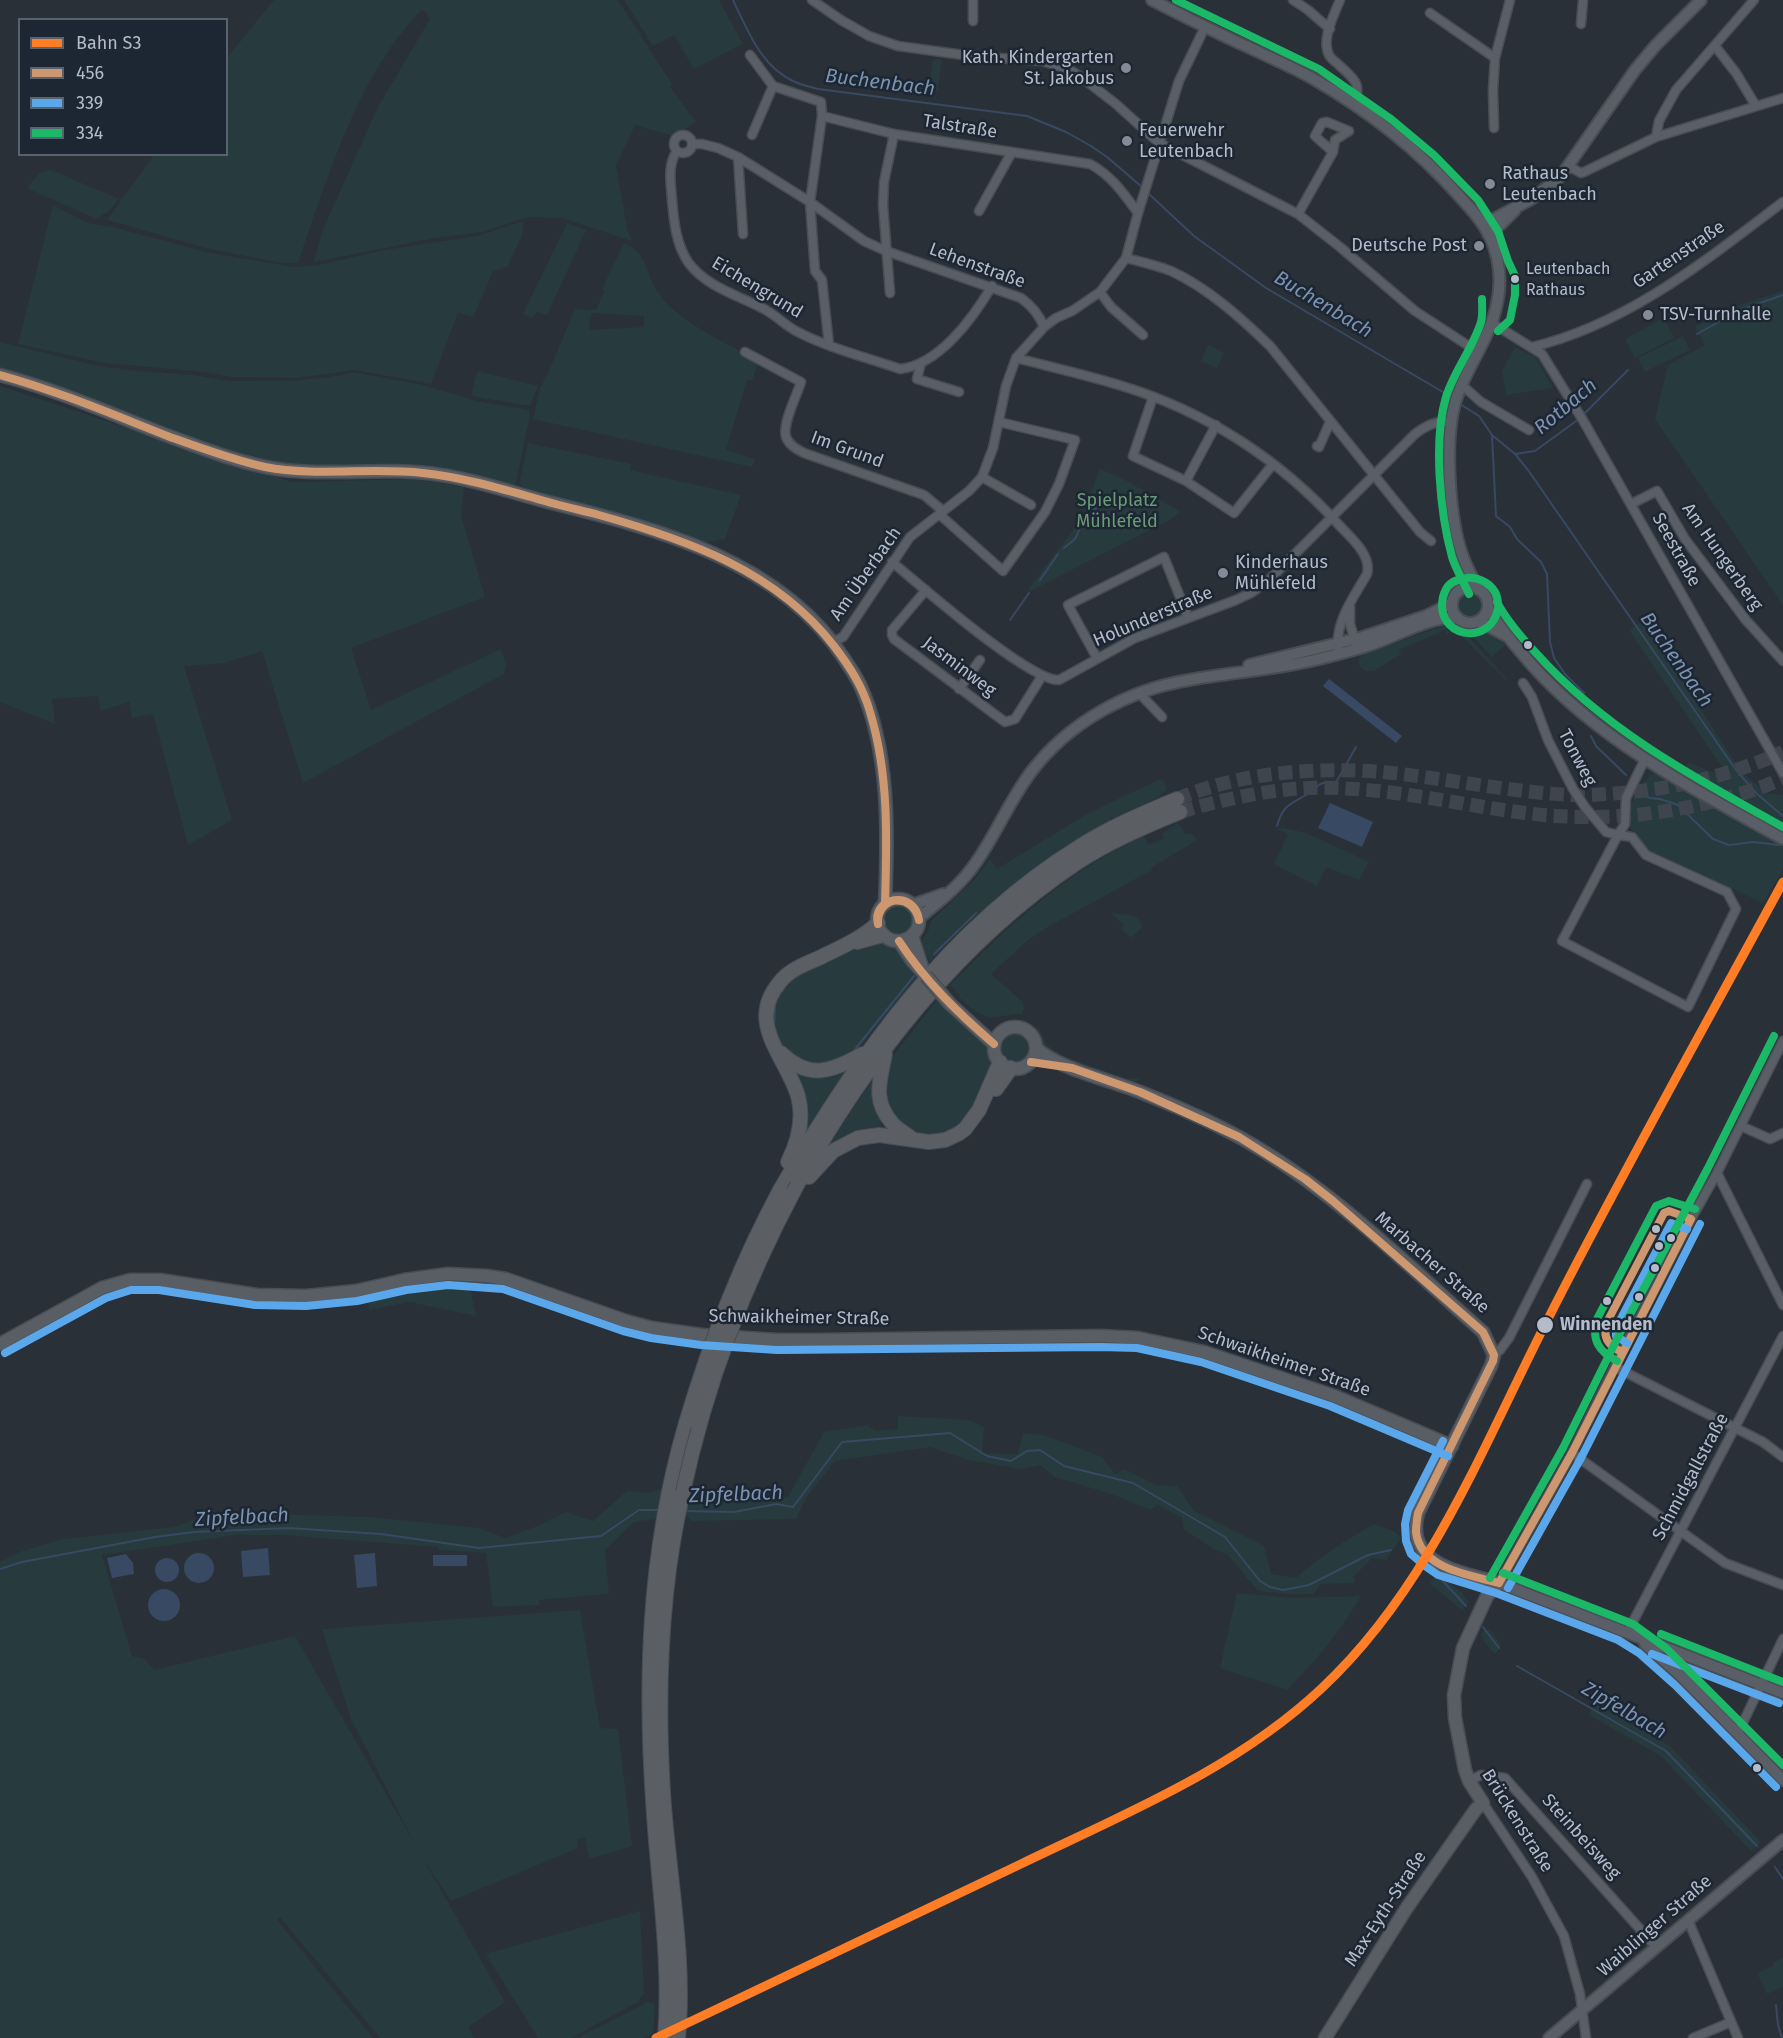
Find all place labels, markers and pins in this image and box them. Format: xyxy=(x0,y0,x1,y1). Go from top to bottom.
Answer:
place label: Kath. Kindergarten St. Jakobus xyxy=(962,47,1114,90)
marker: Kath. Kindergarten St. Jakobus xyxy=(1119,61,1133,75)
place label: Feuerwehr Leutenbach xyxy=(1139,120,1234,162)
marker: Feuerwehr Leutenbach xyxy=(1120,134,1134,148)
place label: Rathaus Leutenbach xyxy=(1502,163,1597,206)
marker: Rathaus Leutenbach xyxy=(1483,177,1497,191)
place label: Deutsche Post xyxy=(1351,235,1467,257)
marker: Deutsche Post xyxy=(1472,239,1486,253)
place label: Leutenbach Rathaus xyxy=(1526,260,1610,298)
marker: Leutenbach Rathaus xyxy=(1509,273,1521,285)
place label: TSV-Turnhalle xyxy=(1660,304,1771,326)
marker: TSV-Turnhalle xyxy=(1641,308,1655,322)
place label: Kinderhaus Mühlefeld xyxy=(1235,552,1328,594)
marker: Kinderhaus Mühlefeld xyxy=(1216,566,1230,580)
unlabelled marker xyxy=(1522,639,1534,651)
unlabelled marker xyxy=(1650,1223,1662,1235)
unlabelled marker xyxy=(1665,1232,1677,1244)
unlabelled marker xyxy=(1653,1240,1665,1252)
unlabelled marker xyxy=(1649,1262,1661,1274)
unlabelled marker xyxy=(1633,1291,1645,1303)
unlabelled marker xyxy=(1601,1295,1613,1307)
place label: Winnenden xyxy=(1560,1314,1653,1336)
marker: Winnenden xyxy=(1535,1315,1555,1335)
unlabelled marker xyxy=(1751,1762,1763,1774)

